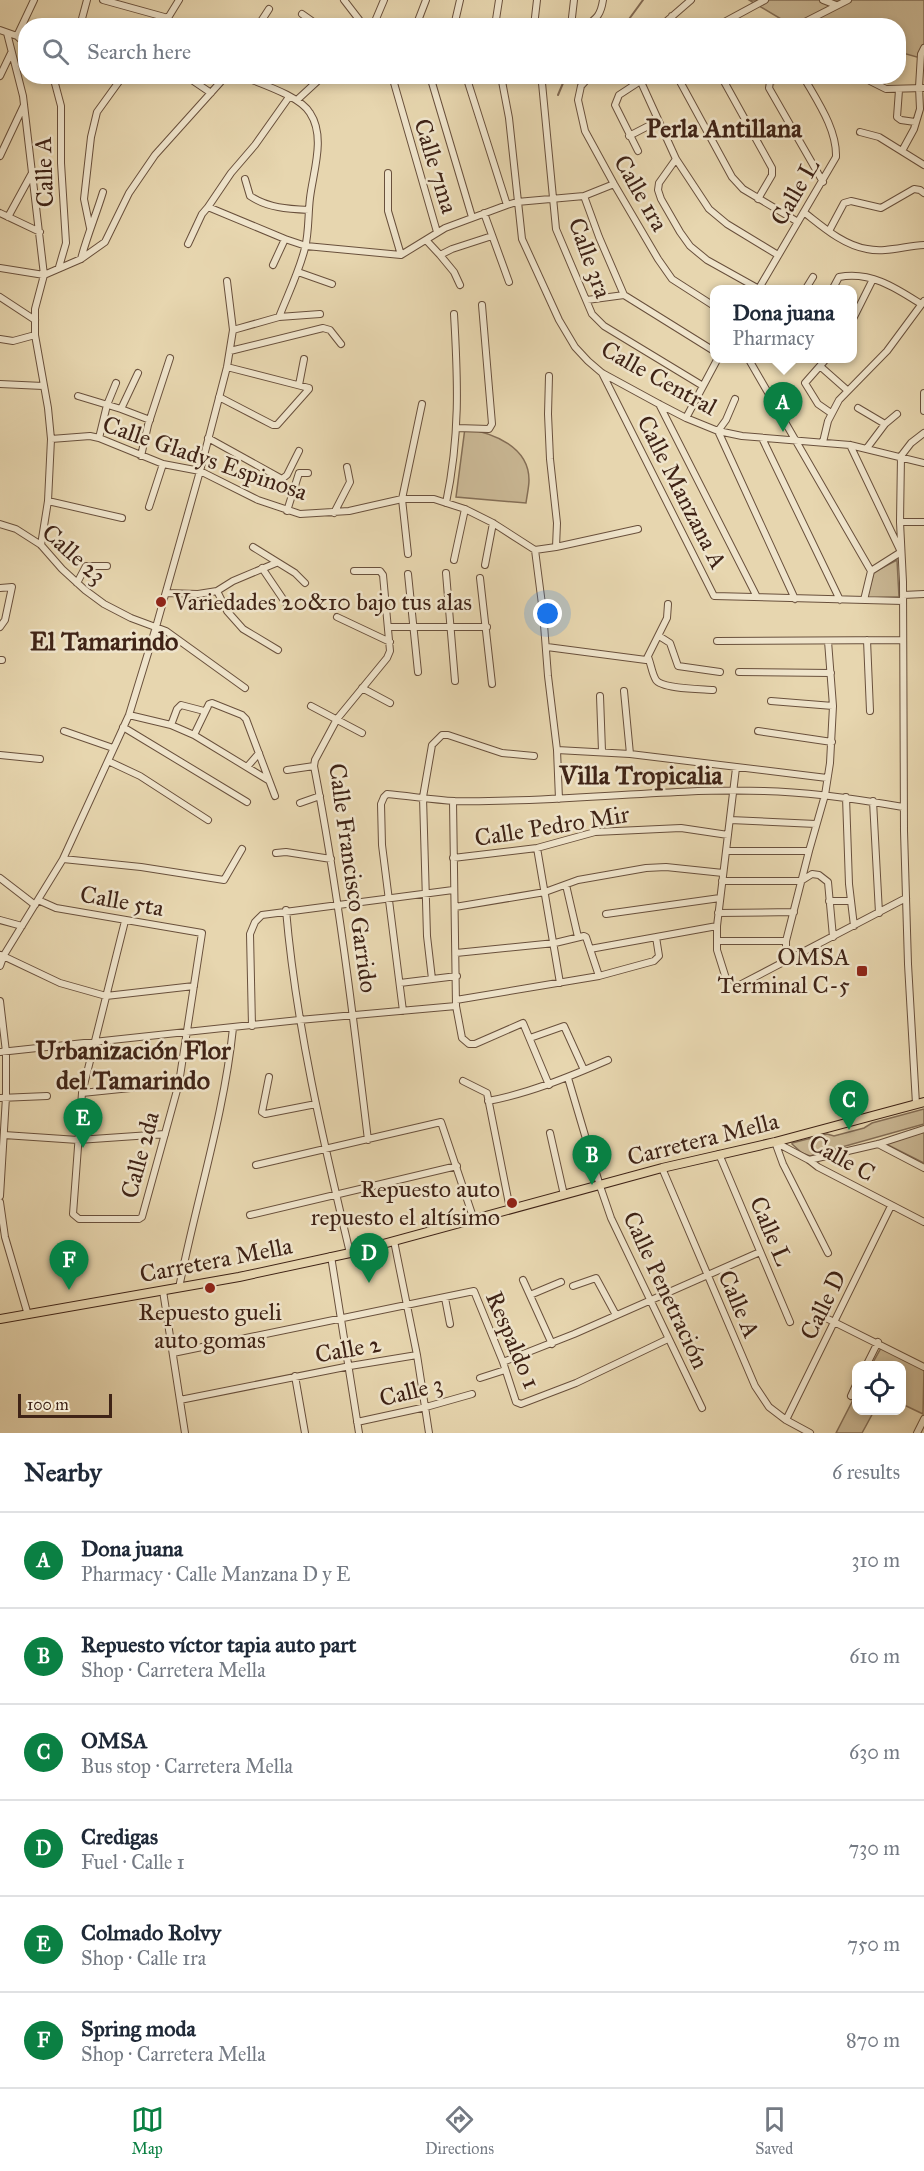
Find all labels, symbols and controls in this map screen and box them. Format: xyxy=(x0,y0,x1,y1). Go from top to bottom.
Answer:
search box xyxy=(18,18,906,84)
icon: search xyxy=(39,35,72,68)
text: Search here xyxy=(87,38,191,65)
district label: Perla Antillana xyxy=(646,112,803,144)
street label: Calle 7ma xyxy=(407,115,465,218)
street label: Calle A xyxy=(28,136,60,208)
street label: Calle 1ra xyxy=(607,149,675,237)
street label: Calle L xyxy=(764,153,826,231)
street label: Calle 3ra xyxy=(562,214,619,303)
popup xyxy=(710,285,857,363)
text: Dona juana xyxy=(732,299,835,326)
text: Pharmacy xyxy=(732,326,814,350)
street label: Calle Central xyxy=(596,334,723,422)
pin: A xyxy=(764,382,802,432)
street label: Calle Gladys Espinosa xyxy=(99,409,312,507)
street label: Calle Manzana A xyxy=(630,410,734,574)
street label: Calle 23 xyxy=(36,517,112,591)
place label: Variedades 20&10 bajo tus alas xyxy=(172,587,472,617)
marker: Variedades 20&10 bajo tus alas xyxy=(154,595,168,609)
your location xyxy=(533,599,562,628)
district label: El Tamarindo xyxy=(30,625,178,657)
district label: Villa Tropicalia xyxy=(558,759,724,791)
street label: Calle Francisco Garrido xyxy=(322,761,384,995)
street label: Calle Pedro Mir xyxy=(472,799,632,853)
street label: Calle 5ta xyxy=(78,879,167,923)
place label: OMSA Terminal C-5 xyxy=(718,942,850,1000)
marker: OMSA Terminal C-5 xyxy=(855,964,869,978)
district label: Urbanización Flor del Tamarindo xyxy=(35,1034,232,1096)
pin: C xyxy=(830,1080,868,1130)
pin: E xyxy=(64,1098,103,1148)
street label: Carretera Mella xyxy=(624,1106,783,1172)
street label: Calle 2da xyxy=(114,1108,166,1202)
street label: Calle C xyxy=(804,1128,880,1188)
pin: B xyxy=(572,1136,612,1185)
place label: Repuesto auto repuesto el altísimo xyxy=(311,1174,500,1232)
street label: Calle L xyxy=(743,1192,799,1270)
marker: Repuesto auto repuesto el altísimo xyxy=(505,1196,519,1210)
street label: Calle Penetración xyxy=(616,1207,716,1373)
street label: Carretera Mella xyxy=(137,1230,296,1289)
pin: D xyxy=(350,1234,388,1283)
pin: F xyxy=(50,1240,88,1290)
street label: Calle D xyxy=(793,1265,853,1345)
street label: Calle A xyxy=(711,1266,767,1342)
marker: Repuesto gueli auto gomas xyxy=(203,1281,217,1295)
street label: Respaldo 1 xyxy=(479,1287,547,1393)
place label: Repuesto gueli auto gomas xyxy=(138,1297,282,1355)
street label: Calle 2 xyxy=(313,1328,383,1370)
map controls xyxy=(852,1361,906,1415)
button: locate xyxy=(852,1361,906,1415)
street label: Calle 3 xyxy=(376,1369,446,1413)
scale bar xyxy=(18,1391,112,1418)
text: 100 m xyxy=(27,1395,69,1414)
text: Nearby xyxy=(24,1456,102,1488)
text: 6 results xyxy=(832,1460,900,1484)
text: Dona juana xyxy=(81,1535,183,1562)
text: A xyxy=(37,1548,50,1572)
text: 310 m xyxy=(851,1548,900,1572)
text: Pharmacy · Calle Manzana D y E xyxy=(81,1562,350,1586)
text: Repuesto víctor tapia auto part xyxy=(81,1631,356,1658)
text: B xyxy=(37,1644,50,1668)
text: 610 m xyxy=(849,1644,900,1668)
text: Shop · Carretera Mella xyxy=(81,1658,266,1682)
text: OMSA xyxy=(81,1727,148,1754)
text: C xyxy=(37,1740,50,1764)
text: 630 m xyxy=(849,1740,900,1764)
text: Bus stop · Carretera Mella xyxy=(81,1754,293,1778)
text: Credigas xyxy=(81,1823,158,1850)
text: D xyxy=(36,1836,51,1860)
text: 730 m xyxy=(849,1836,900,1860)
text: Fuel · Calle 1 xyxy=(81,1850,185,1874)
text: Colmado Rolvy xyxy=(81,1919,221,1946)
text: E xyxy=(36,1932,51,1956)
text: 750 m xyxy=(847,1932,900,1956)
text: Shop · Calle 1ra xyxy=(81,1946,206,1970)
text: Spring moda xyxy=(81,2015,196,2042)
text: F xyxy=(37,2028,50,2052)
text: 870 m xyxy=(846,2028,900,2052)
text: Shop · Carretera Mella xyxy=(81,2042,266,2066)
tab: Map xyxy=(131,2103,164,2158)
tab: Directions xyxy=(425,2103,494,2158)
tab: Saved xyxy=(755,2103,793,2158)

